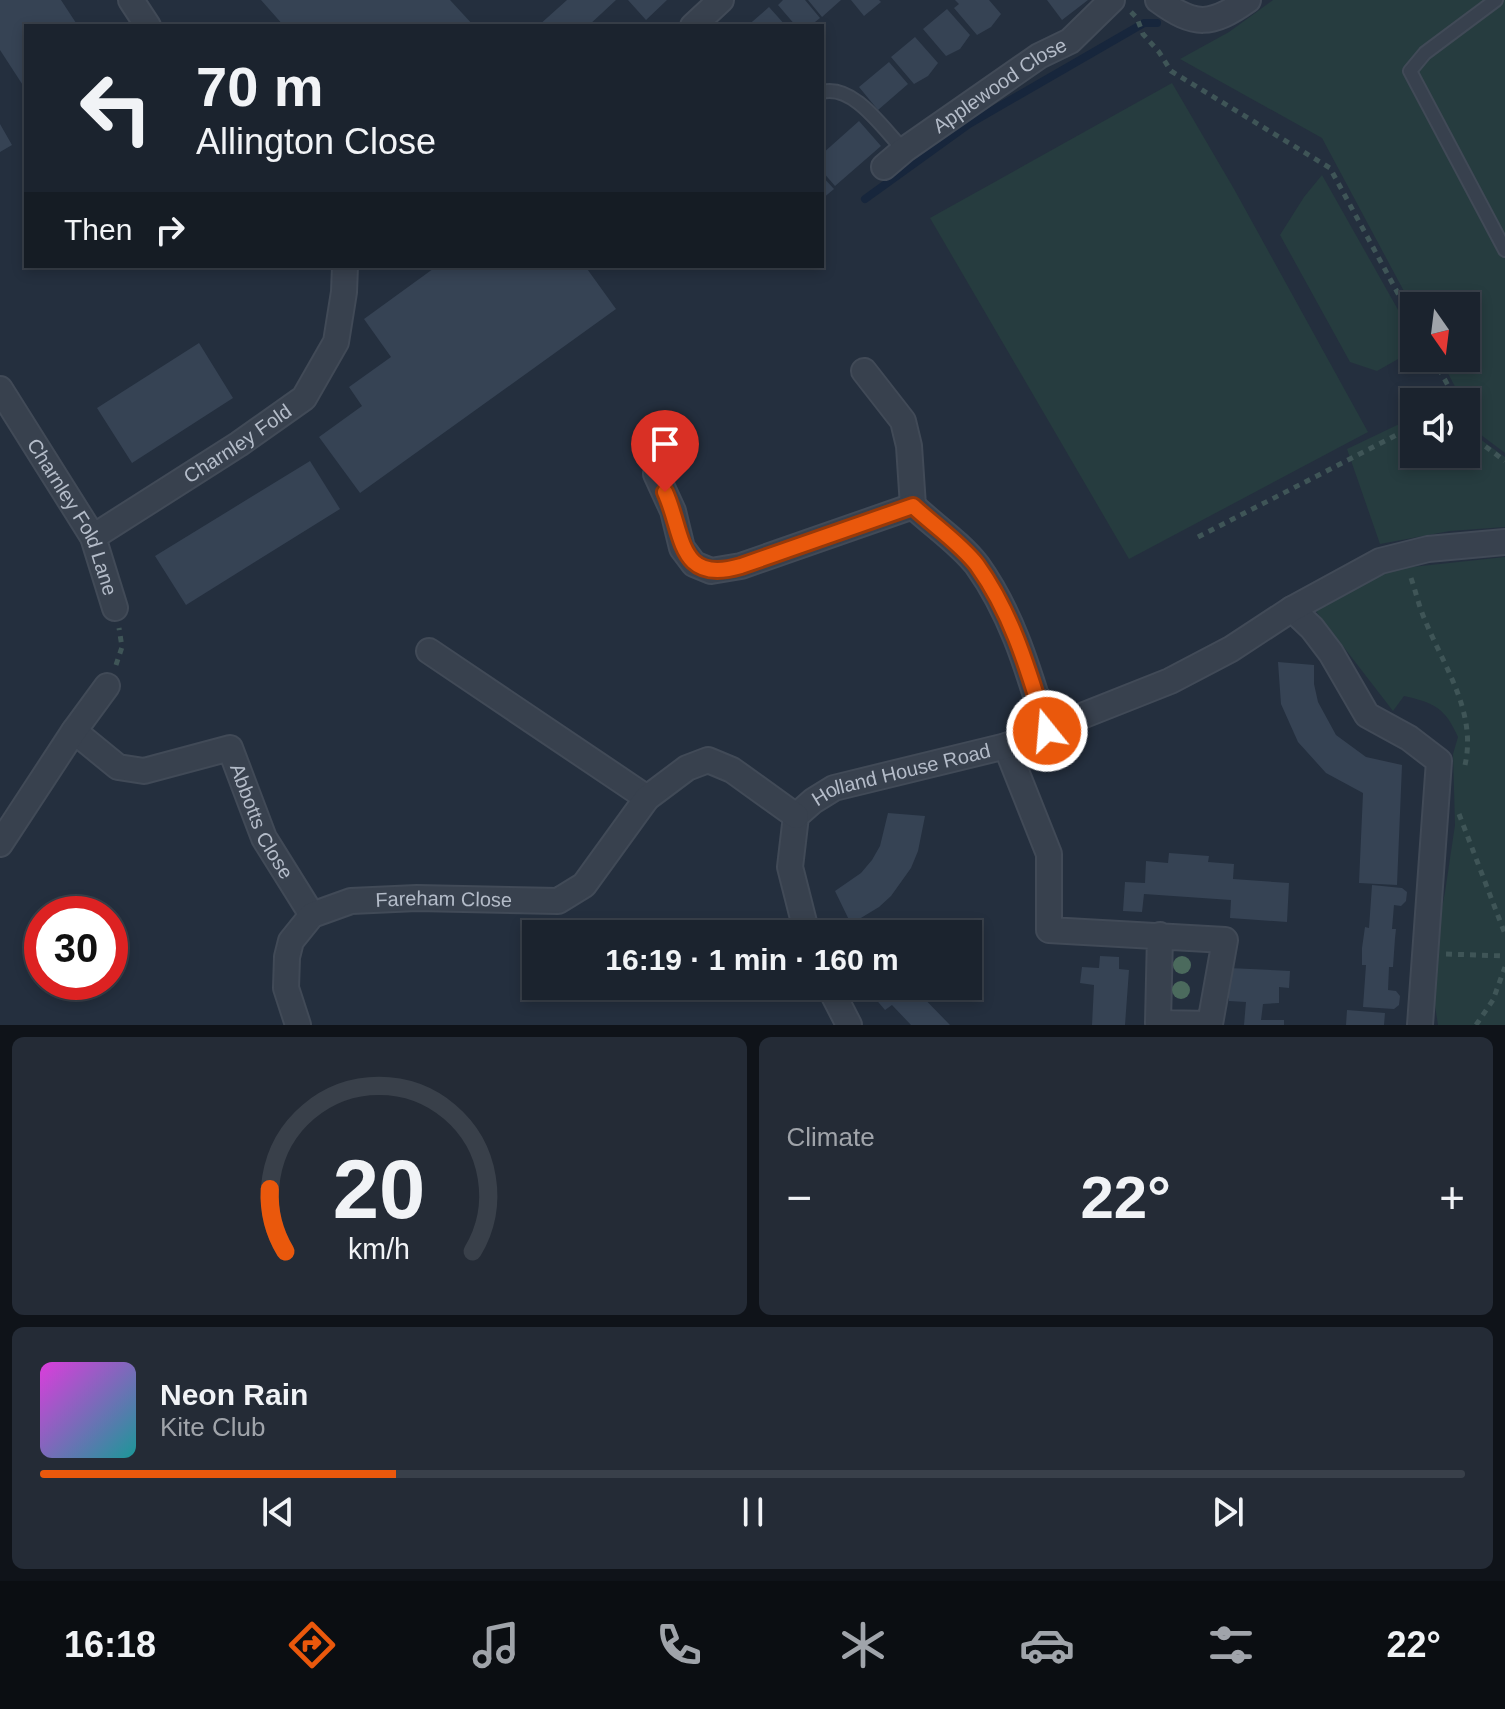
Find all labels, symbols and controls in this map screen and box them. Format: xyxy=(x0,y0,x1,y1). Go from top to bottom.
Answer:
street label: Applewood Close xyxy=(929,33,1070,137)
text: 70 m xyxy=(196,55,324,118)
icon: left xyxy=(64,56,168,160)
text: Allington Close xyxy=(196,121,436,162)
icon: right xyxy=(148,208,192,252)
text: Then xyxy=(64,213,132,246)
north arrow xyxy=(1400,292,1480,372)
map controls xyxy=(1400,292,1480,468)
button: sound xyxy=(1400,388,1480,468)
street label: Charnley Fold xyxy=(180,400,295,487)
pin xyxy=(631,410,699,492)
icon: arrive xyxy=(643,422,687,466)
street label: Charnley Fold Lane xyxy=(23,435,121,598)
position arrow xyxy=(1005,689,1089,773)
street label: Holland House Road xyxy=(808,739,993,810)
street label: Abbotts Close xyxy=(226,761,298,883)
street label: Fareham Close xyxy=(375,887,512,911)
speed limit sign: 30 xyxy=(24,896,128,1000)
text: 16:19 · 1 min · 160 m xyxy=(605,943,899,976)
text: Climate xyxy=(787,1122,875,1152)
text: 20 xyxy=(333,1143,426,1236)
text: 22° xyxy=(1080,1164,1171,1231)
text: − xyxy=(787,1173,812,1222)
text: + xyxy=(1439,1173,1465,1222)
text: km/h xyxy=(348,1233,410,1265)
text: Neon Rain xyxy=(160,1378,308,1411)
text: Kite Club xyxy=(160,1412,266,1442)
icon: previous xyxy=(256,1490,300,1534)
icon: pause xyxy=(731,1490,775,1534)
icon: next xyxy=(1206,1490,1250,1534)
icon: directions xyxy=(284,1617,340,1673)
icon: music xyxy=(468,1617,524,1673)
icon: phone xyxy=(651,1617,707,1673)
icon: climate xyxy=(835,1617,891,1673)
icon: car xyxy=(1019,1617,1075,1673)
icon: filters xyxy=(1203,1617,1259,1673)
text: 16:18 xyxy=(64,1624,156,1665)
text: 22° xyxy=(1387,1624,1441,1665)

